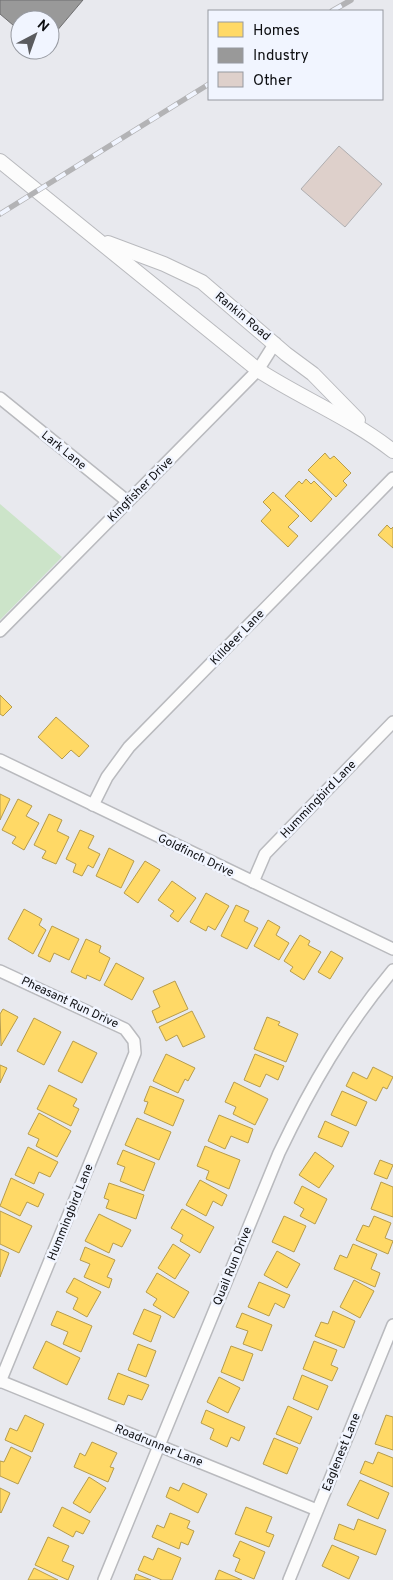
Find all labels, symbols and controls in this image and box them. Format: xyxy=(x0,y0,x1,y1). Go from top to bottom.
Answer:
north arrow xyxy=(10,10,60,60)
legend xyxy=(208,10,383,100)
text: N xyxy=(33,17,52,36)
text: Homes xyxy=(253,22,300,41)
text: Industry xyxy=(253,47,309,66)
text: Other xyxy=(253,72,292,91)
street label: Rankin Road xyxy=(211,289,273,345)
street label: Lark Lane xyxy=(38,428,89,474)
street label: Kingfisher Drive xyxy=(104,453,177,526)
street label: Killdeer Lane xyxy=(207,606,268,669)
street label: Hummingbird Lane xyxy=(277,757,360,842)
street label: Goldfinch Drive xyxy=(155,831,236,881)
street label: Pheasant Run Drive xyxy=(18,973,121,1033)
street label: Hummingbird Lane xyxy=(44,1162,98,1263)
street label: Quail Run Drive xyxy=(210,1225,256,1308)
street label: Eaglenest Lane xyxy=(319,1411,365,1494)
street label: Roadrunner Lane xyxy=(112,1421,205,1471)

